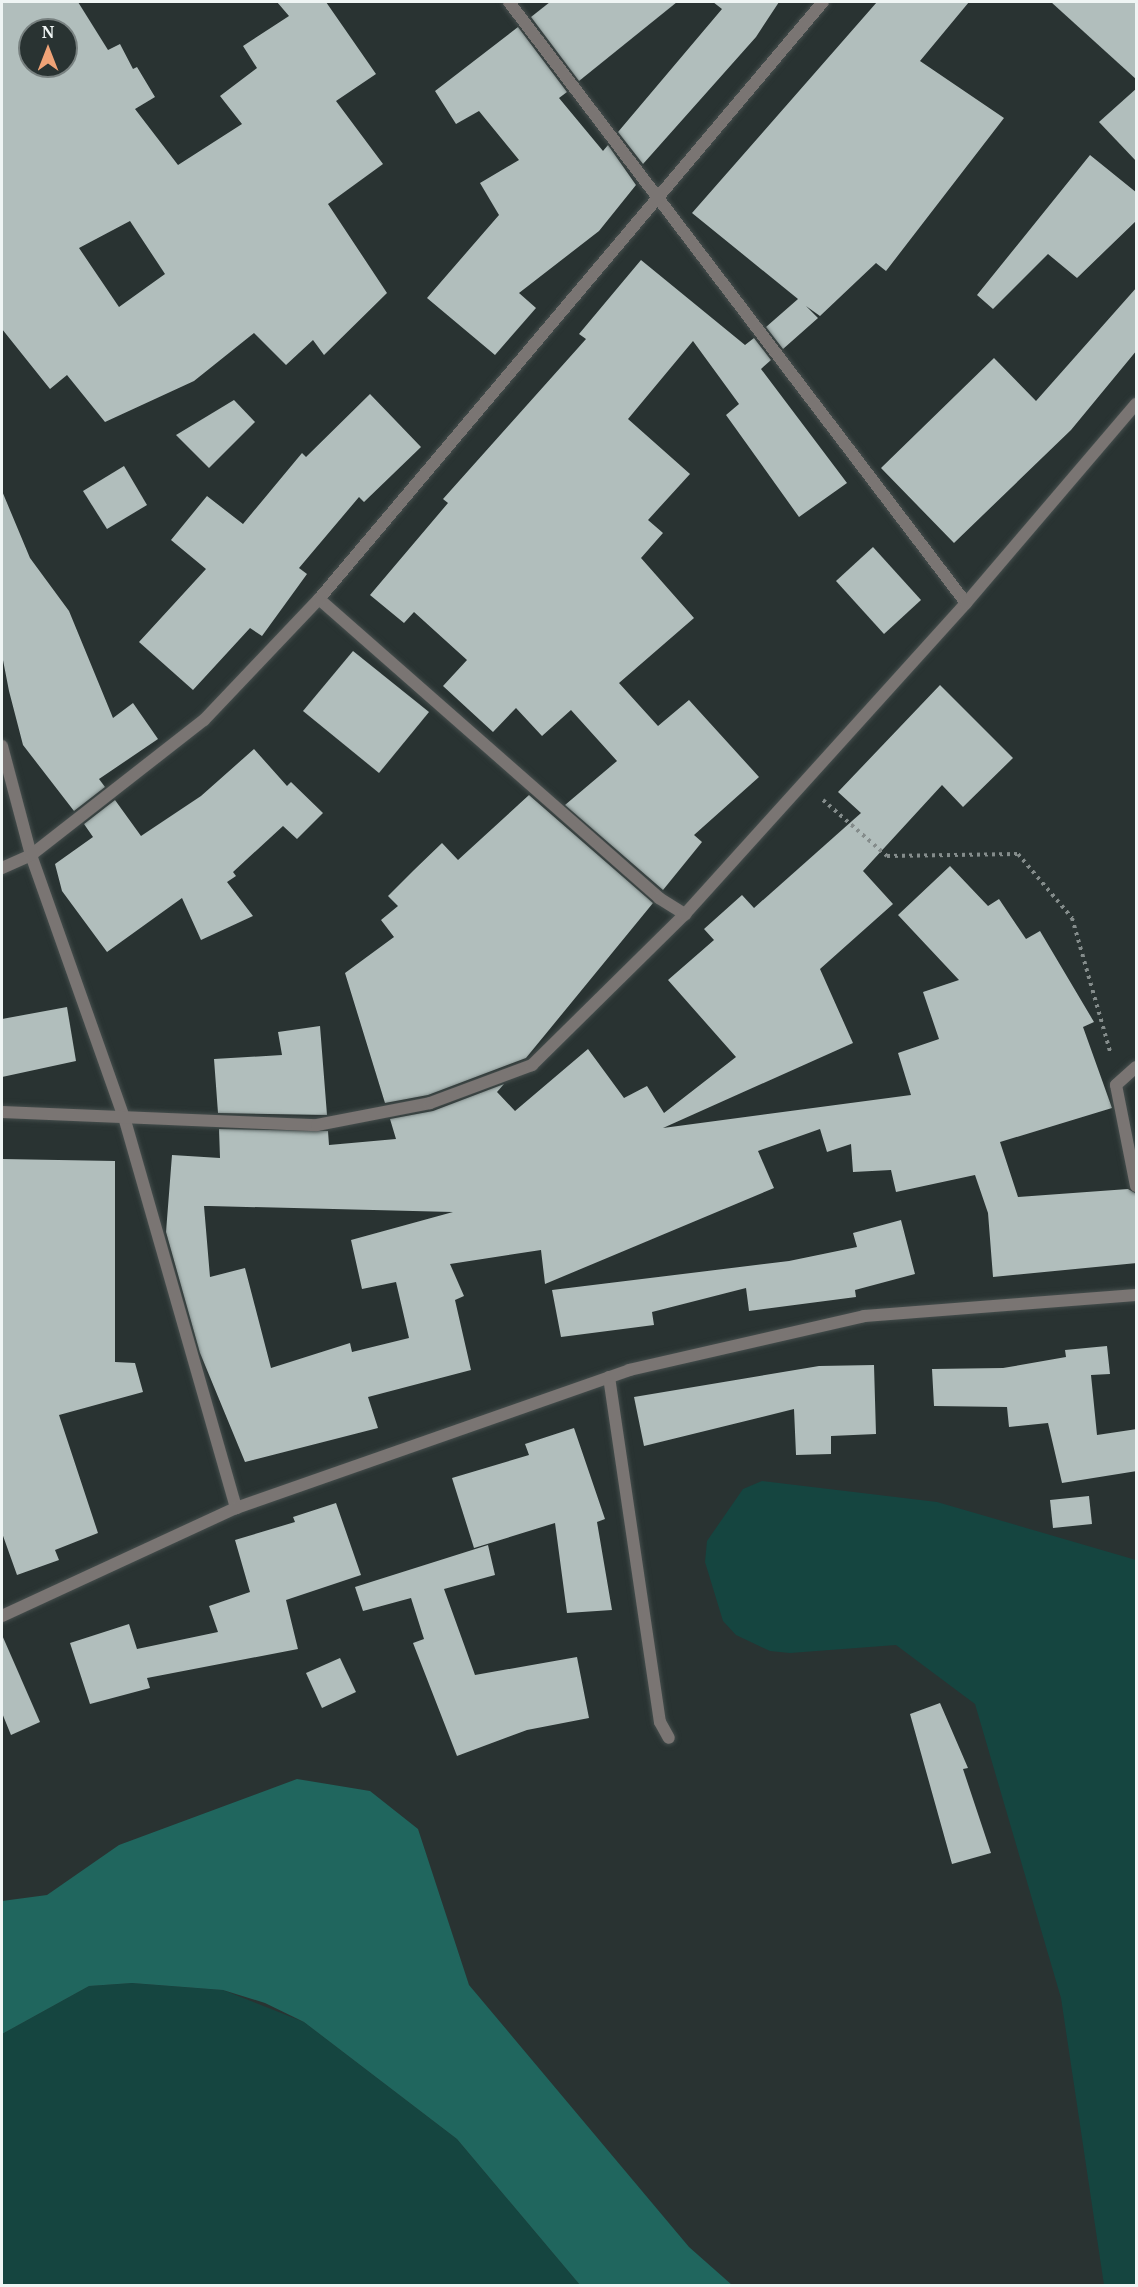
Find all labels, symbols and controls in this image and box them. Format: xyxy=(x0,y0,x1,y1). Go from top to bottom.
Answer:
north arrow xyxy=(18,18,78,78)
text: N xyxy=(42,21,54,43)

